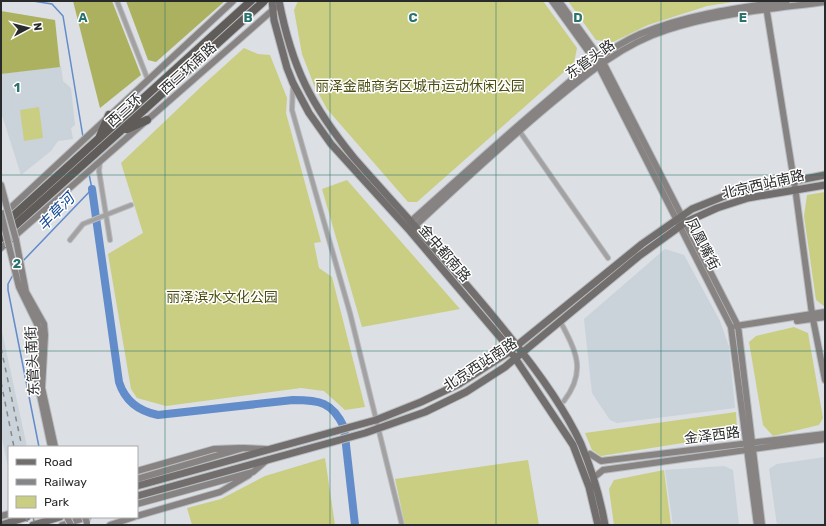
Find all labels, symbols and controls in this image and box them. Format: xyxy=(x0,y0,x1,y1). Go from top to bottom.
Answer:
north arrow xyxy=(8,8,48,48)
text: A xyxy=(78,10,88,25)
text: B xyxy=(243,10,253,25)
text: C xyxy=(408,10,418,25)
text: D xyxy=(573,10,583,25)
text: E xyxy=(739,10,747,25)
text: N xyxy=(30,22,44,32)
street label: 东管头路 xyxy=(562,36,618,82)
street label: 西三环南路 xyxy=(157,39,220,98)
park label: 丽泽金融商务区城市运动休闲公园 xyxy=(315,78,525,95)
text: 1 xyxy=(14,80,20,95)
street label: 西三环 xyxy=(103,90,146,131)
street label: 北京西站南路 xyxy=(720,167,806,202)
water label: 丰草河 xyxy=(34,187,80,234)
street label: 凤凰嘴街 xyxy=(682,215,723,273)
street label: 金中都南路 xyxy=(415,221,474,285)
text: 2 xyxy=(13,256,21,271)
park label: 丽泽滨水文化公园 xyxy=(166,289,278,306)
street label: 东管头南街 xyxy=(22,326,43,396)
street label: 北京西站南路 xyxy=(440,334,520,394)
street label: 金泽西路 xyxy=(683,424,741,447)
legend xyxy=(8,446,138,518)
text: Road xyxy=(44,455,72,469)
text: Railway xyxy=(44,475,87,489)
text: Park xyxy=(44,495,70,509)

